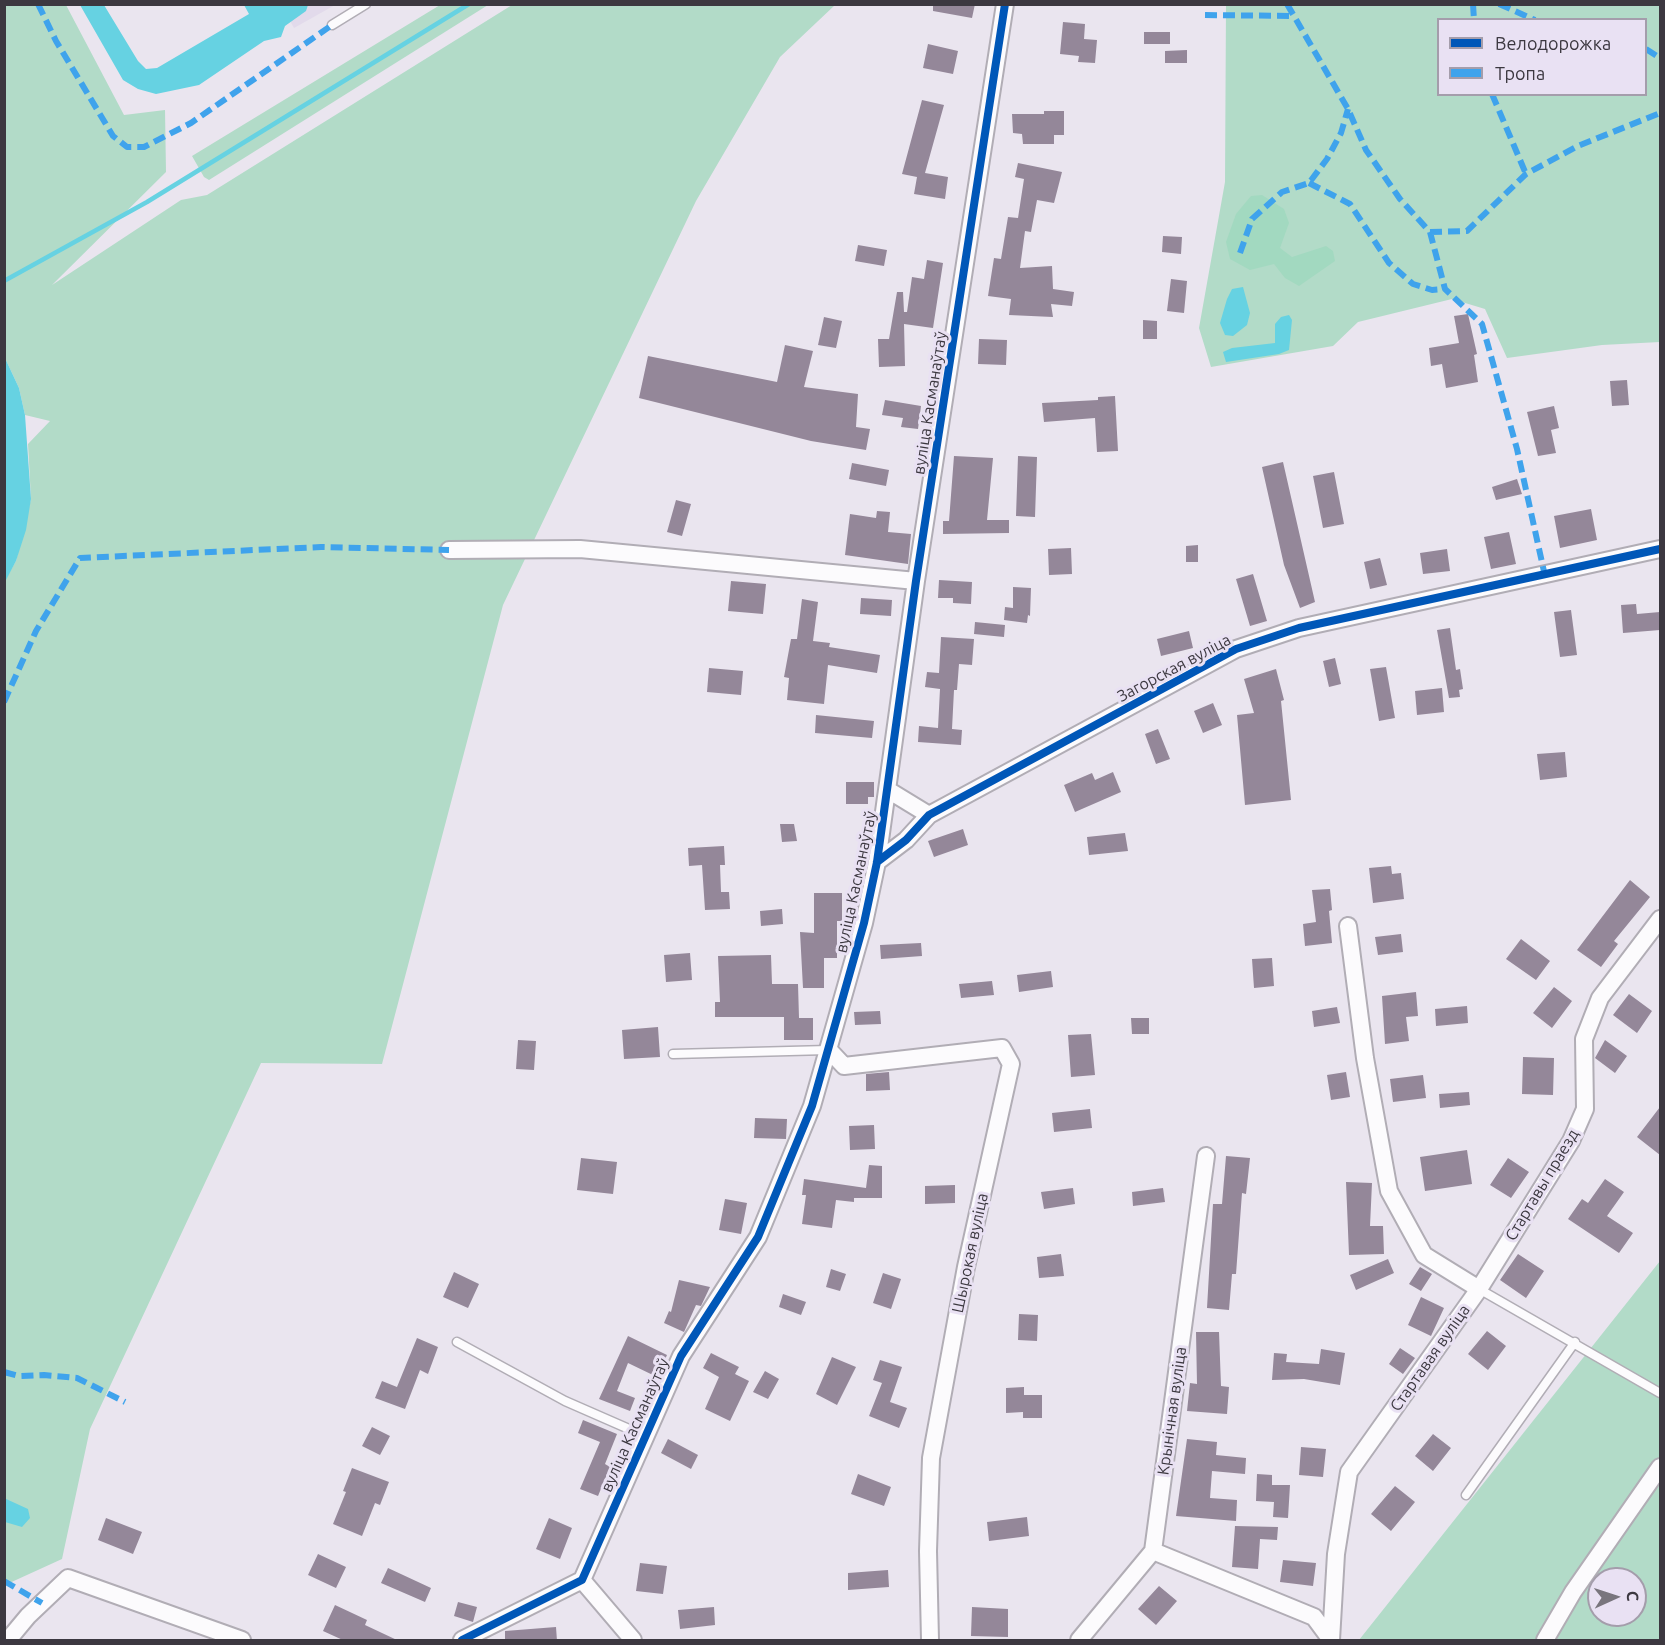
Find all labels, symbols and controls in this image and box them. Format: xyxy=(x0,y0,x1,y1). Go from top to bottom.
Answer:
legend xyxy=(1437,18,1647,96)
text: Велодорожка xyxy=(1495,33,1611,53)
text: Тропа xyxy=(1495,63,1545,83)
street label: вуліца Касманаўтаў xyxy=(909,330,951,476)
street label: Загорская вуліца xyxy=(1114,630,1234,706)
street label: вуліца Касманаўтаў xyxy=(832,809,880,955)
street label: Стартавы праезд xyxy=(1501,1126,1583,1244)
street label: Шырокая вуліца xyxy=(948,1191,992,1315)
street label: Стартавая вуліца xyxy=(1386,1301,1474,1415)
street label: Крынічная вуліца xyxy=(1153,1346,1191,1476)
street label: вуліца Касманаўтаў xyxy=(597,1355,673,1495)
north arrow xyxy=(1587,1567,1647,1627)
text: С xyxy=(1624,1591,1642,1602)

